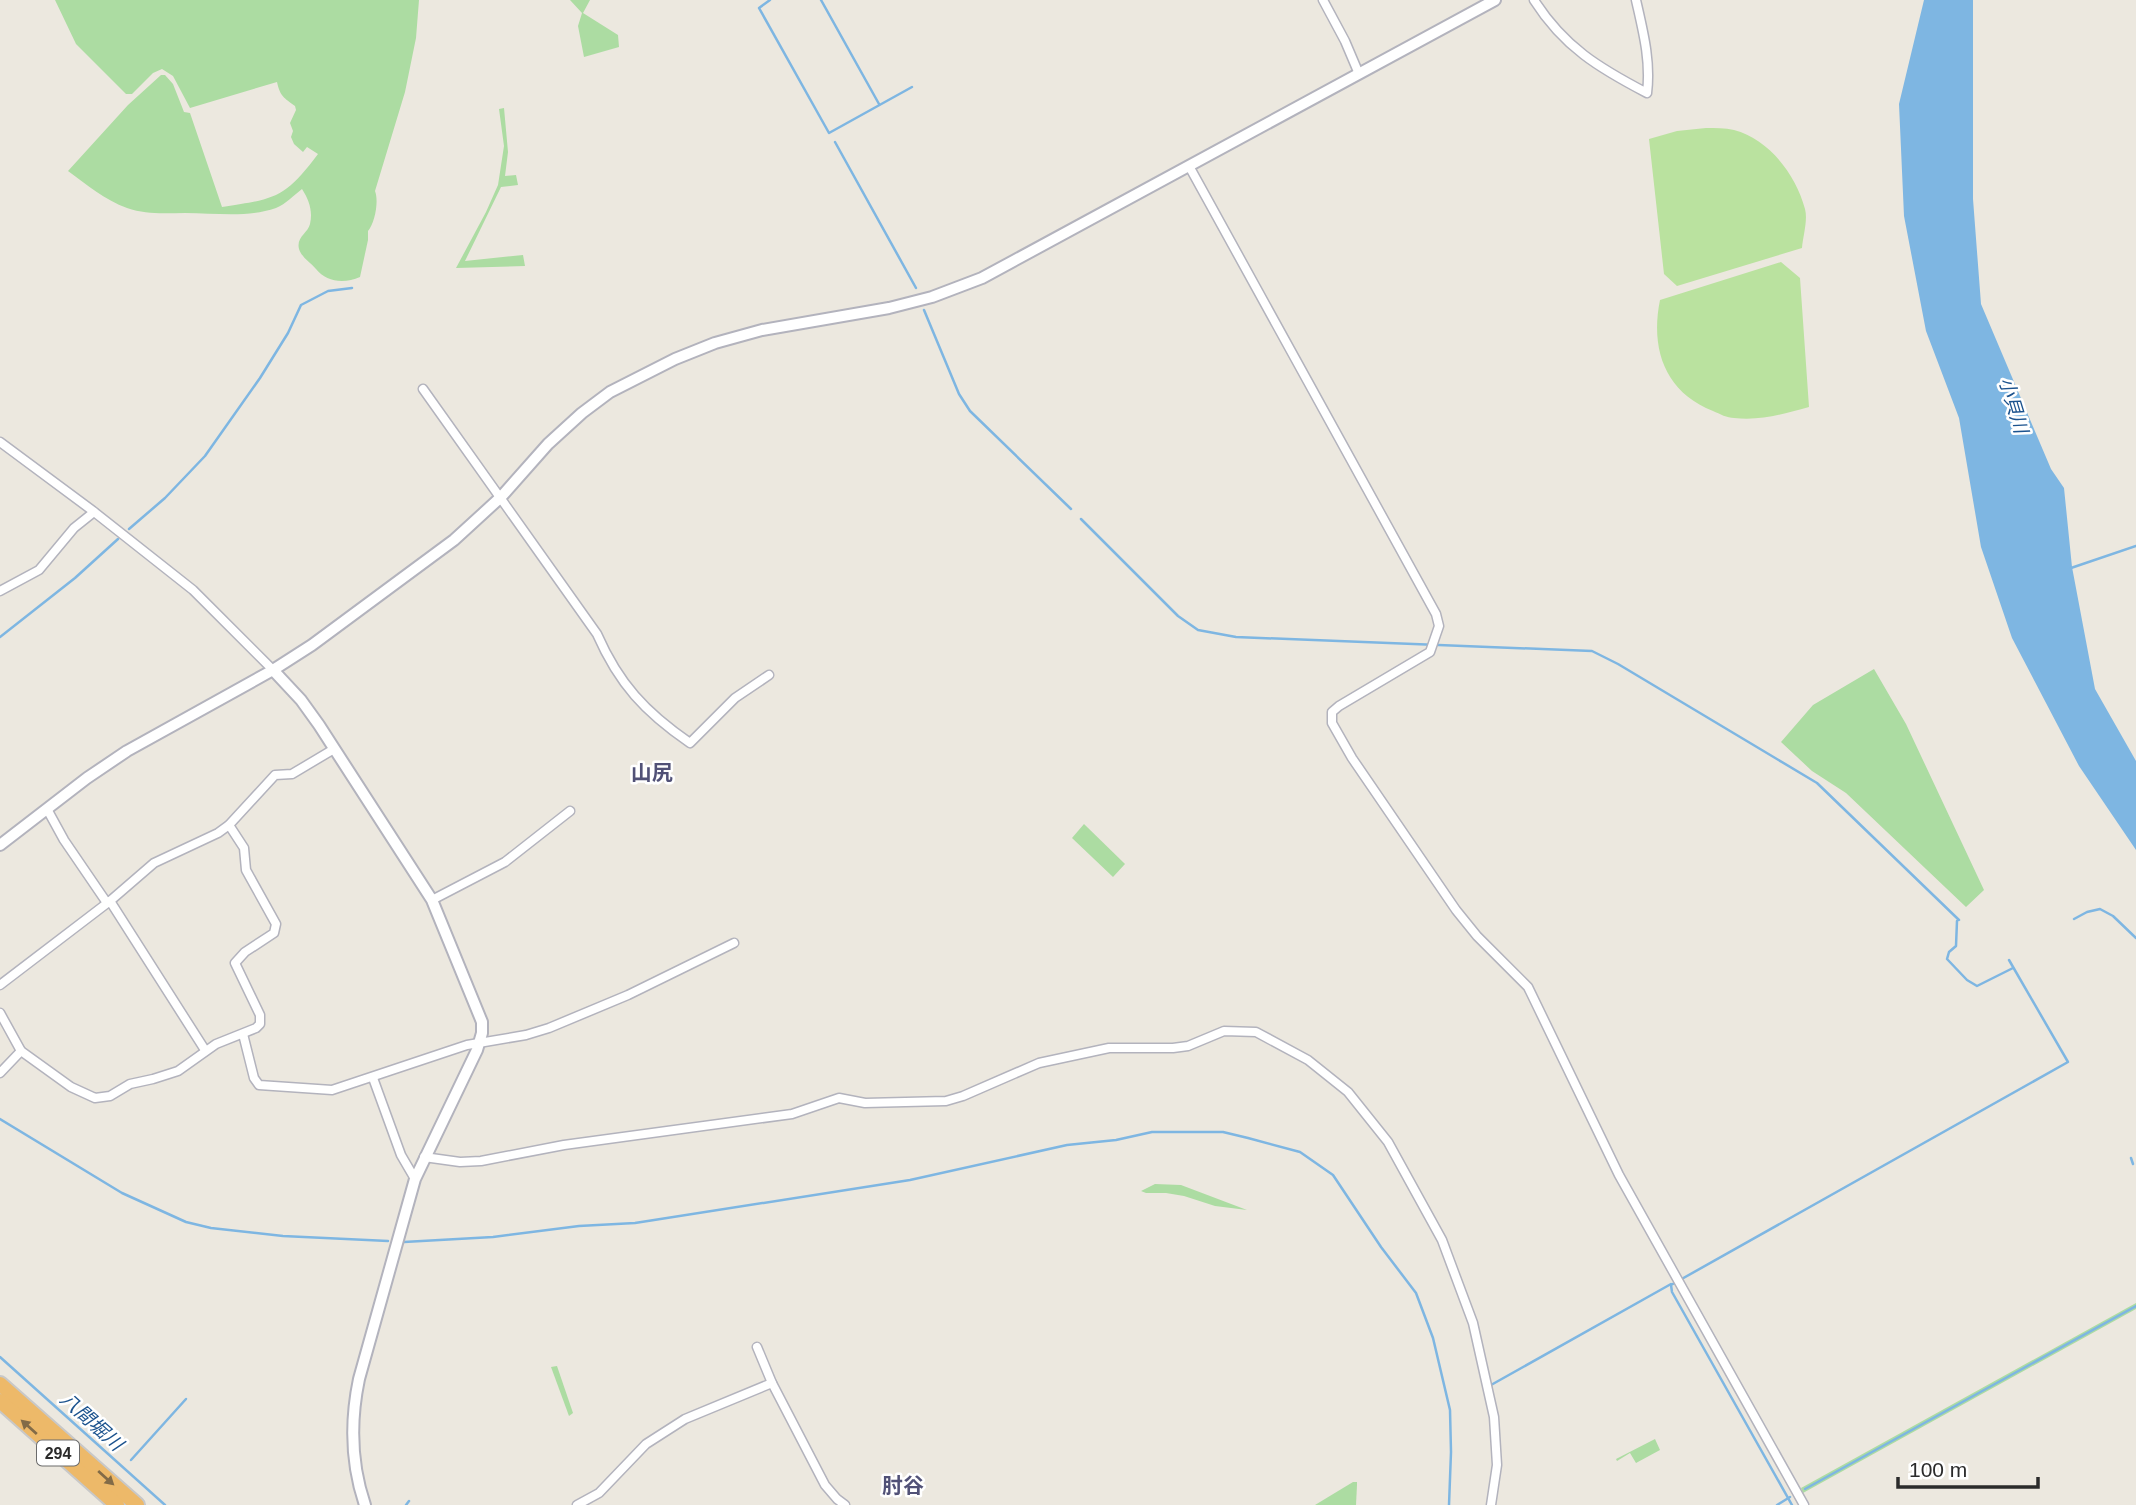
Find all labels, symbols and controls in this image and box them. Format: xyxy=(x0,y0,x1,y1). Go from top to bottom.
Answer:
water label: 小貝川 xyxy=(1995,375,2032,437)
district label: 山尻 xyxy=(631,761,673,784)
water label: 八間堀川 xyxy=(56,1388,128,1456)
one-way arrow xyxy=(20,1419,38,1435)
road number: 294 xyxy=(37,1441,79,1466)
scale bar xyxy=(1898,1446,2038,1490)
text: 100 m xyxy=(1909,1458,1967,1481)
one-way arrow xyxy=(97,1470,115,1486)
district label: 肘谷 xyxy=(882,1474,924,1497)

